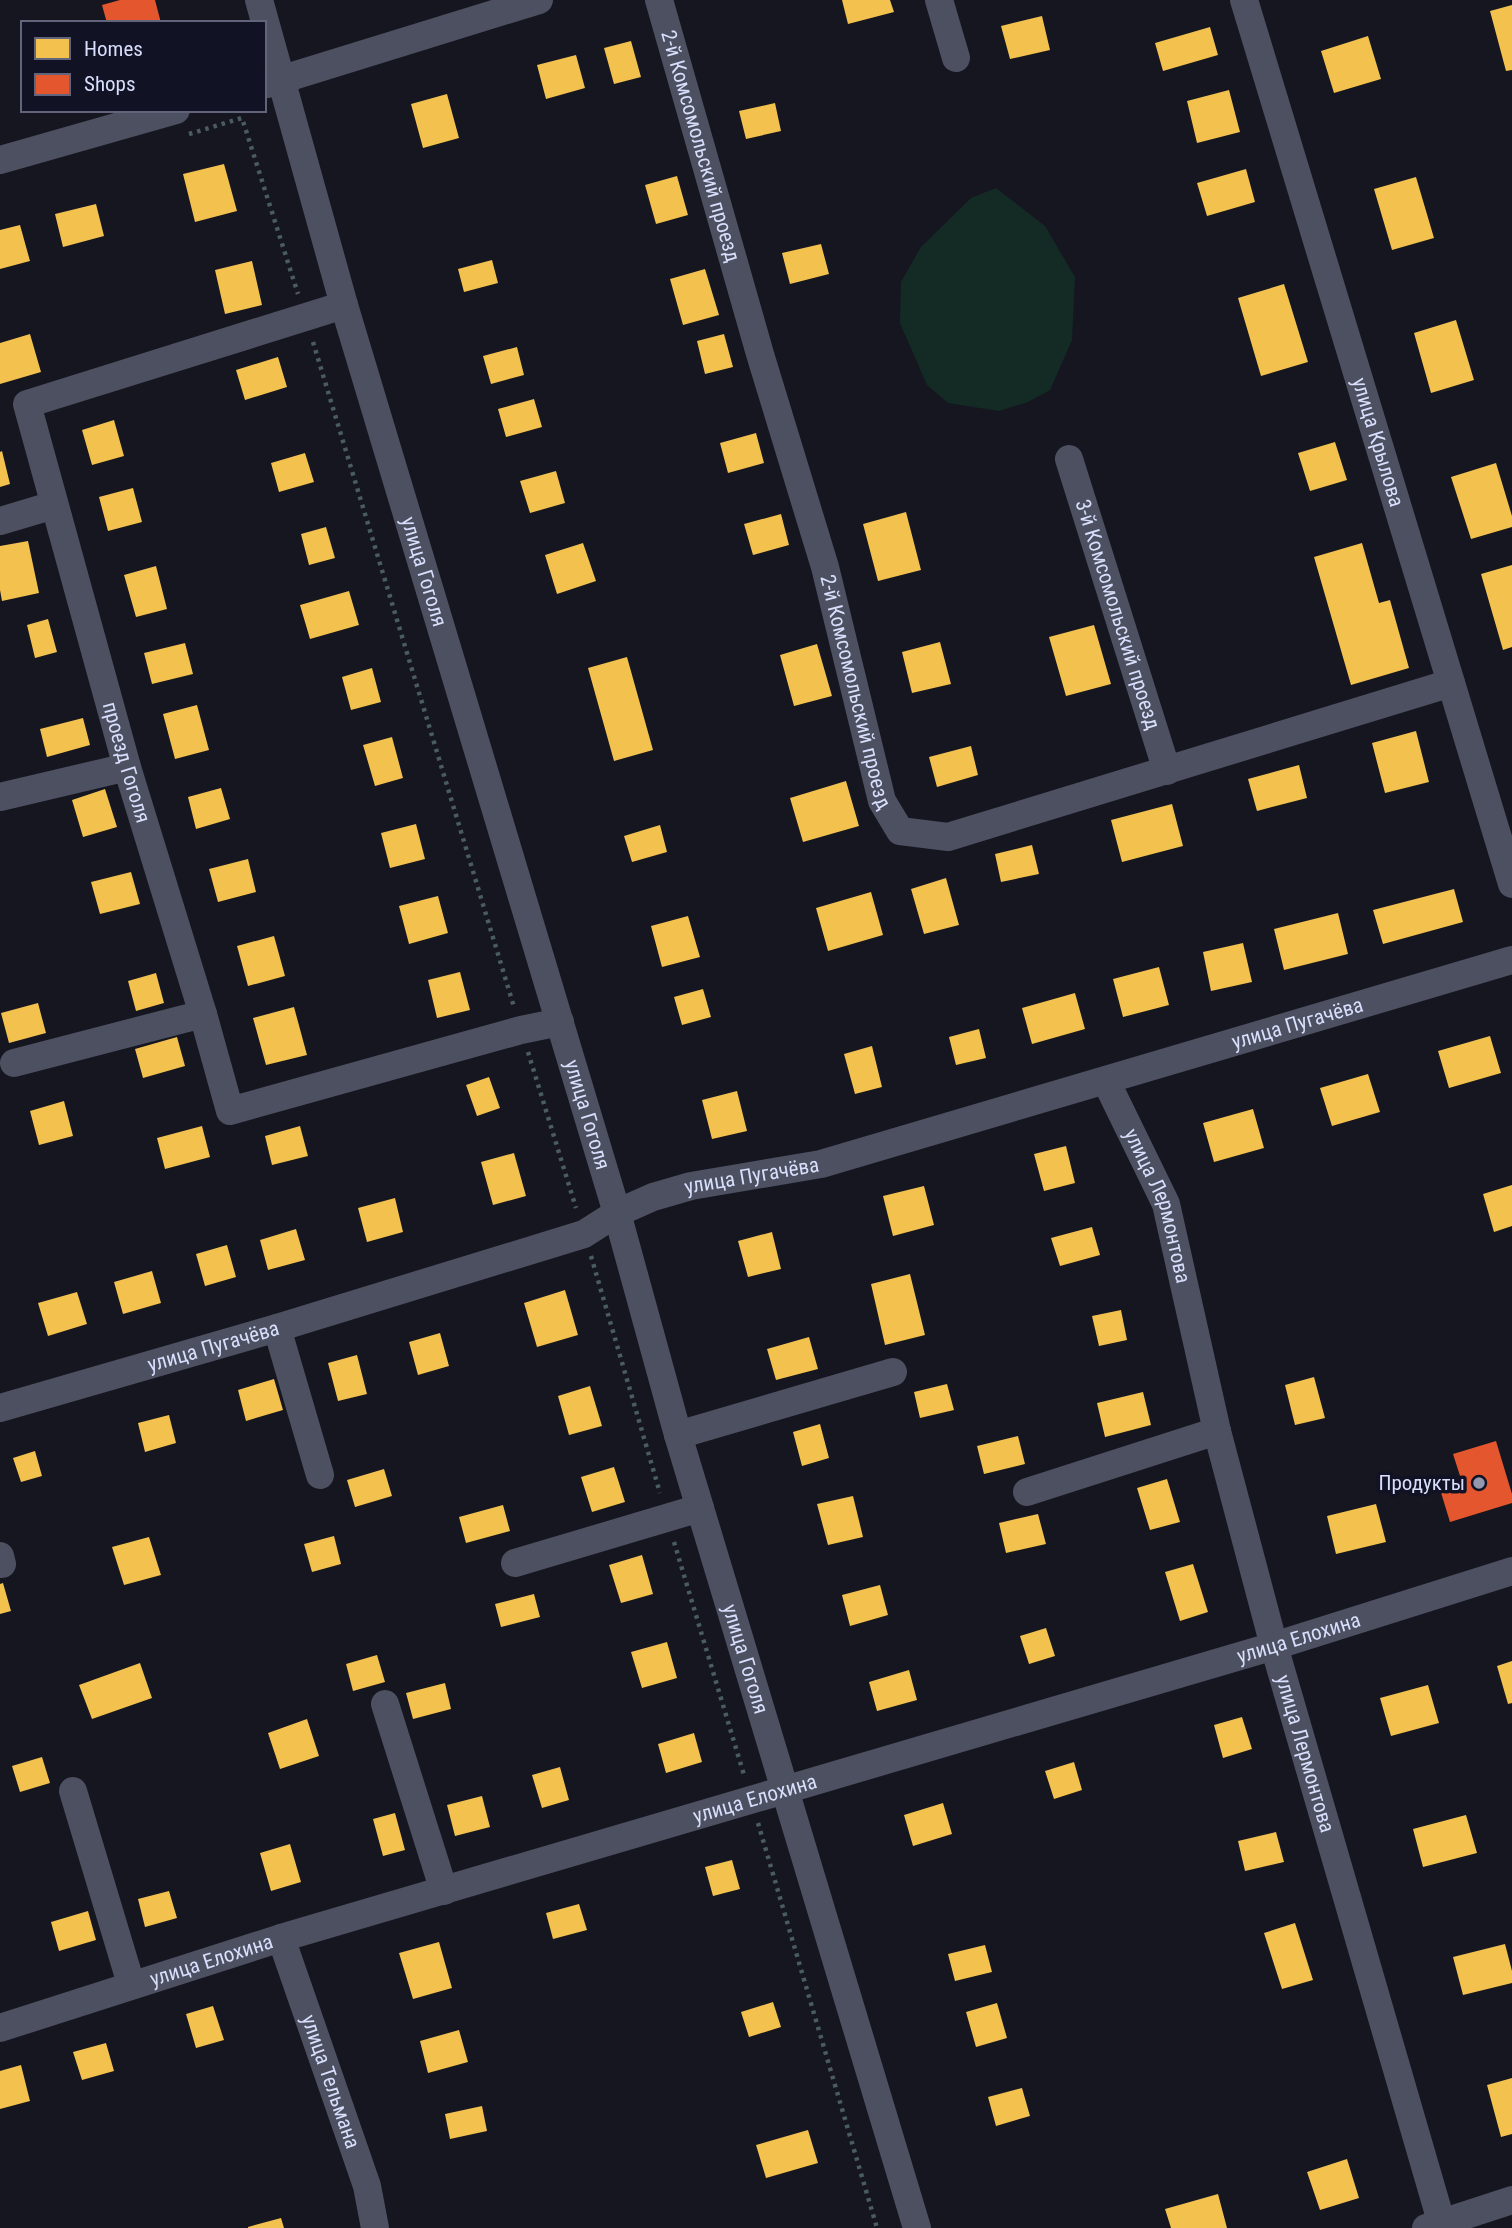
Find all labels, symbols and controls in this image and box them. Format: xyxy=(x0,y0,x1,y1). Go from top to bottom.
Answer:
legend xyxy=(21,21,266,112)
street label: 2-й Комсомольский проезд xyxy=(656,28,745,265)
text: Homes xyxy=(84,37,143,61)
text: Shops xyxy=(84,72,136,96)
street label: улица Крылова xyxy=(1347,375,1409,510)
street label: 3-й Комсомольский проезд xyxy=(1070,496,1165,733)
street label: улица Гоголя xyxy=(396,514,452,629)
street label: 2-й Комсомольский проезд xyxy=(815,572,896,813)
street label: проезд Гоголя xyxy=(98,699,155,826)
street label: улица Пугачёва xyxy=(1229,993,1366,1054)
street label: улица Гоголя xyxy=(560,1057,615,1172)
street label: улица Лермонтова xyxy=(1119,1125,1195,1285)
street label: улица Пугачёва xyxy=(682,1153,821,1199)
street label: улица Пугачёва xyxy=(145,1316,282,1377)
place label: Продукты xyxy=(1378,1471,1465,1495)
marker: Продукты xyxy=(1471,1475,1487,1491)
street label: улица Гоголя xyxy=(718,1601,773,1717)
street label: улица Елохина xyxy=(1234,1608,1363,1668)
street label: улица Лермонтова xyxy=(1271,1672,1340,1835)
street label: улица Елохина xyxy=(690,1769,820,1828)
street label: улица Елохина xyxy=(147,1929,276,1991)
street label: улица Тельмана xyxy=(296,2011,365,2152)

